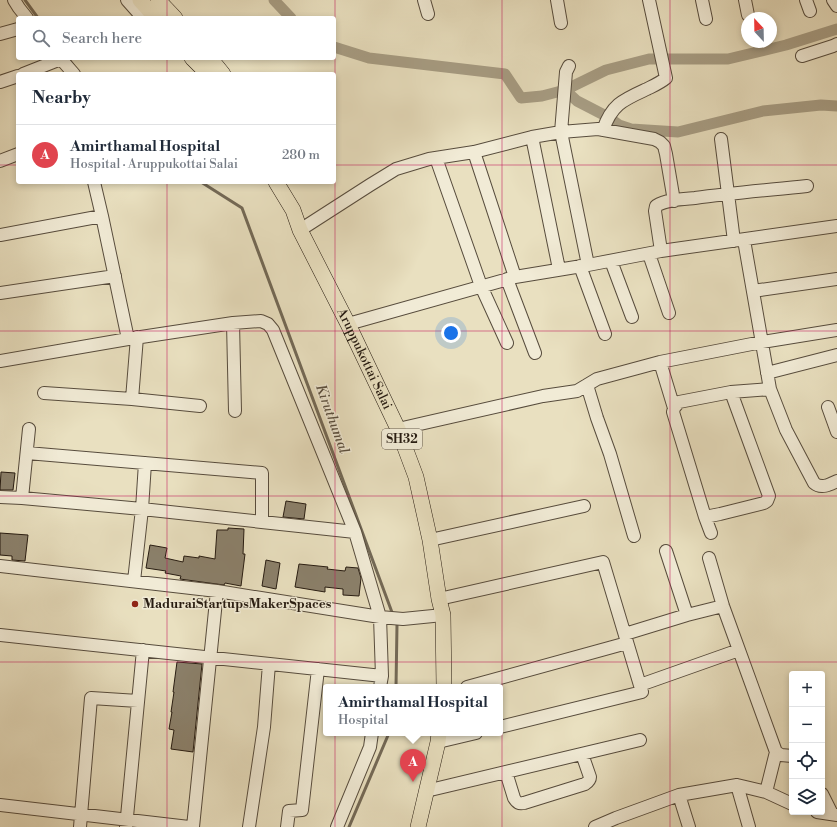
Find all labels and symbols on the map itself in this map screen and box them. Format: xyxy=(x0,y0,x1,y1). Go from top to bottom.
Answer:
north arrow xyxy=(741,12,777,48)
street label: Aruppukottai Salai xyxy=(333,305,396,412)
your location xyxy=(441,323,461,343)
water label: Kiruthumal xyxy=(311,382,353,457)
road number: SH32 xyxy=(382,429,422,449)
place label: MaduraiStartupsMakerSpaces xyxy=(143,596,332,612)
marker: MaduraiStartupsMakerSpaces xyxy=(130,599,140,609)
pin: A xyxy=(400,749,426,782)

